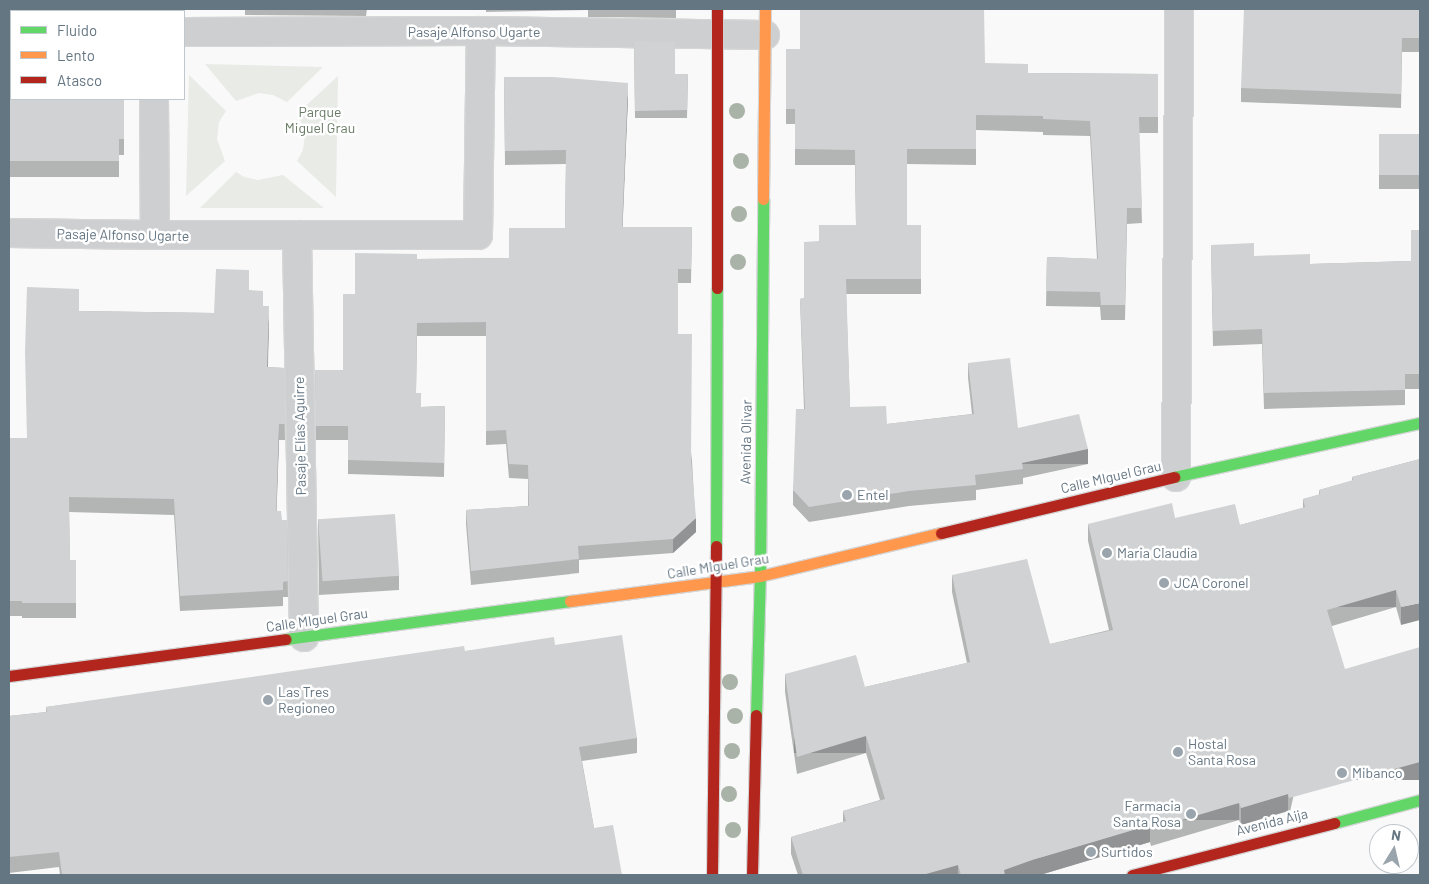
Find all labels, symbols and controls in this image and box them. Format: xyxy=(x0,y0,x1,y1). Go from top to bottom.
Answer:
legend xyxy=(10,10,185,100)
text: Fluido xyxy=(57,21,97,39)
street label: Pasaje Alfonso Ugarte xyxy=(408,24,540,40)
text: Lento xyxy=(57,46,95,64)
text: Atasco xyxy=(57,71,102,89)
park label: Parque Miguel Grau xyxy=(285,104,355,136)
street label: Pasaje Alfonso Ugarte xyxy=(57,225,189,245)
street label: Pasaje Elías Aguirre xyxy=(291,377,309,495)
street label: Avenida Olivar xyxy=(737,399,755,485)
street label: Calle MIguel Grau xyxy=(1059,457,1163,497)
place label: Entel xyxy=(857,487,889,503)
marker: Entel xyxy=(841,489,853,501)
place label: Maria Claudia xyxy=(1117,545,1198,561)
marker: Maria Claudia xyxy=(1101,547,1113,559)
street label: Calle MIguel Grau xyxy=(666,550,770,582)
place label: JCA Coronel xyxy=(1174,575,1249,591)
marker: JCA Coronel xyxy=(1158,577,1170,589)
street label: Calle MIguel Grau xyxy=(265,605,369,635)
place label: Las Tres Regioneo xyxy=(278,684,335,716)
marker: Las Tres Regioneo xyxy=(262,694,274,706)
place label: Hostal Santa Rosa xyxy=(1188,736,1256,769)
marker: Hostal Santa Rosa xyxy=(1172,746,1184,758)
place label: Mibanco xyxy=(1352,765,1403,781)
marker: Mibanco xyxy=(1336,767,1348,779)
place label: Farmacia Santa Rosa xyxy=(1113,798,1181,830)
street label: Avenida Aija xyxy=(1234,805,1310,839)
marker: Farmacia Santa Rosa xyxy=(1185,808,1197,820)
north arrow xyxy=(1369,824,1419,874)
text: N xyxy=(1390,826,1402,844)
place label: Surtidos xyxy=(1101,844,1153,860)
marker: Surtidos xyxy=(1085,846,1097,858)

